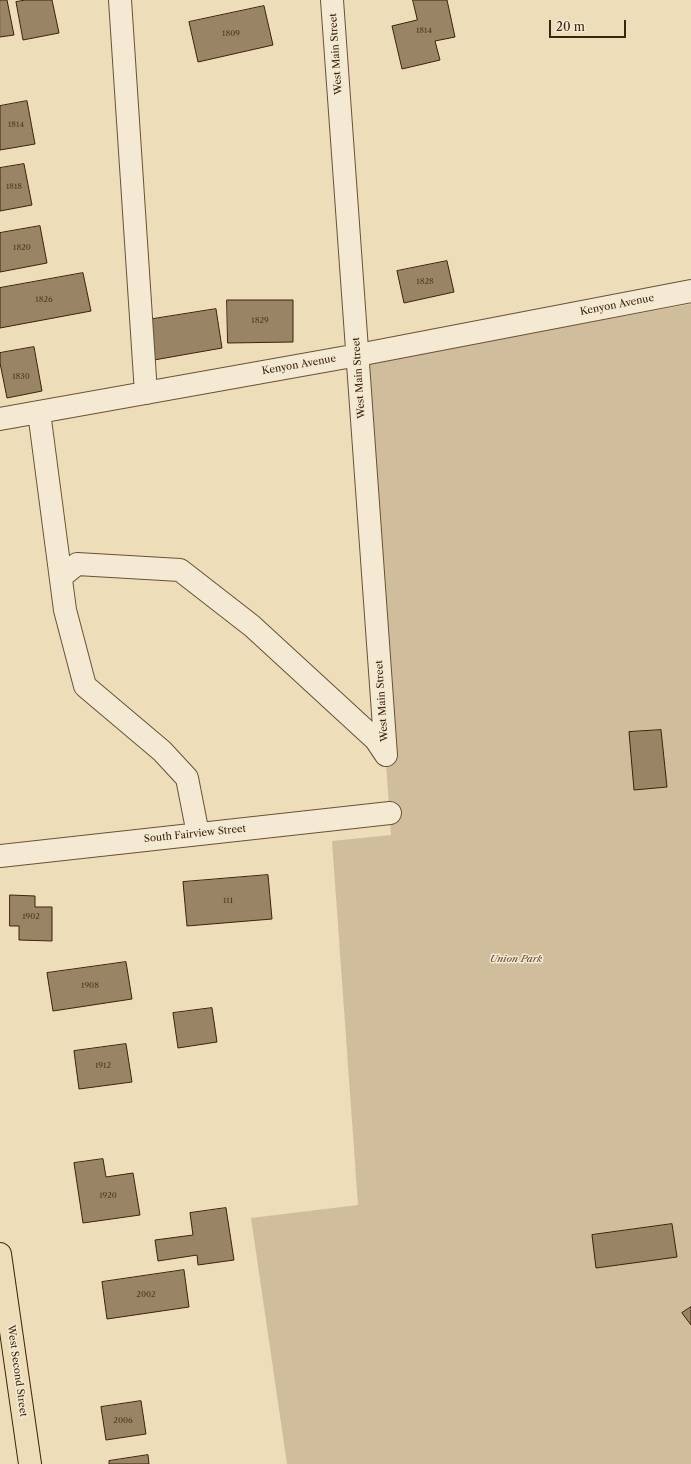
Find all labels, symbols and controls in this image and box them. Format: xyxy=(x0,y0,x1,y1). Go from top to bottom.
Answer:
scale bar xyxy=(551,12,628,38)
street label: West Main Street xyxy=(327,13,345,95)
text: 20 m xyxy=(556,19,585,34)
house number: 1814 xyxy=(416,26,432,36)
house number: 1809 xyxy=(222,29,240,39)
house number: 1814 xyxy=(8,120,24,130)
house number: 1818 xyxy=(6,182,22,192)
house number: 1820 xyxy=(13,243,31,253)
house number: 1828 xyxy=(416,277,434,287)
street label: Kenyon Avenue xyxy=(579,292,655,318)
house number: 1826 xyxy=(35,295,53,305)
house number: 1829 xyxy=(251,316,269,326)
street label: West Main Street xyxy=(350,337,368,419)
street label: Kenyon Avenue xyxy=(261,353,337,377)
house number: 1830 xyxy=(12,372,30,382)
street label: West Main Street xyxy=(373,660,391,742)
street label: South Fairview Street xyxy=(143,823,247,845)
house number: 111 xyxy=(223,896,233,906)
house number: 1902 xyxy=(22,912,40,922)
park label: Union Park xyxy=(490,953,542,965)
house number: 1908 xyxy=(81,981,99,991)
house number: 1912 xyxy=(95,1061,111,1071)
house number: 1920 xyxy=(99,1191,117,1201)
house number: 2002 xyxy=(136,1290,156,1300)
street label: West Second Street xyxy=(5,1324,29,1418)
house number: 2006 xyxy=(113,1416,133,1426)

